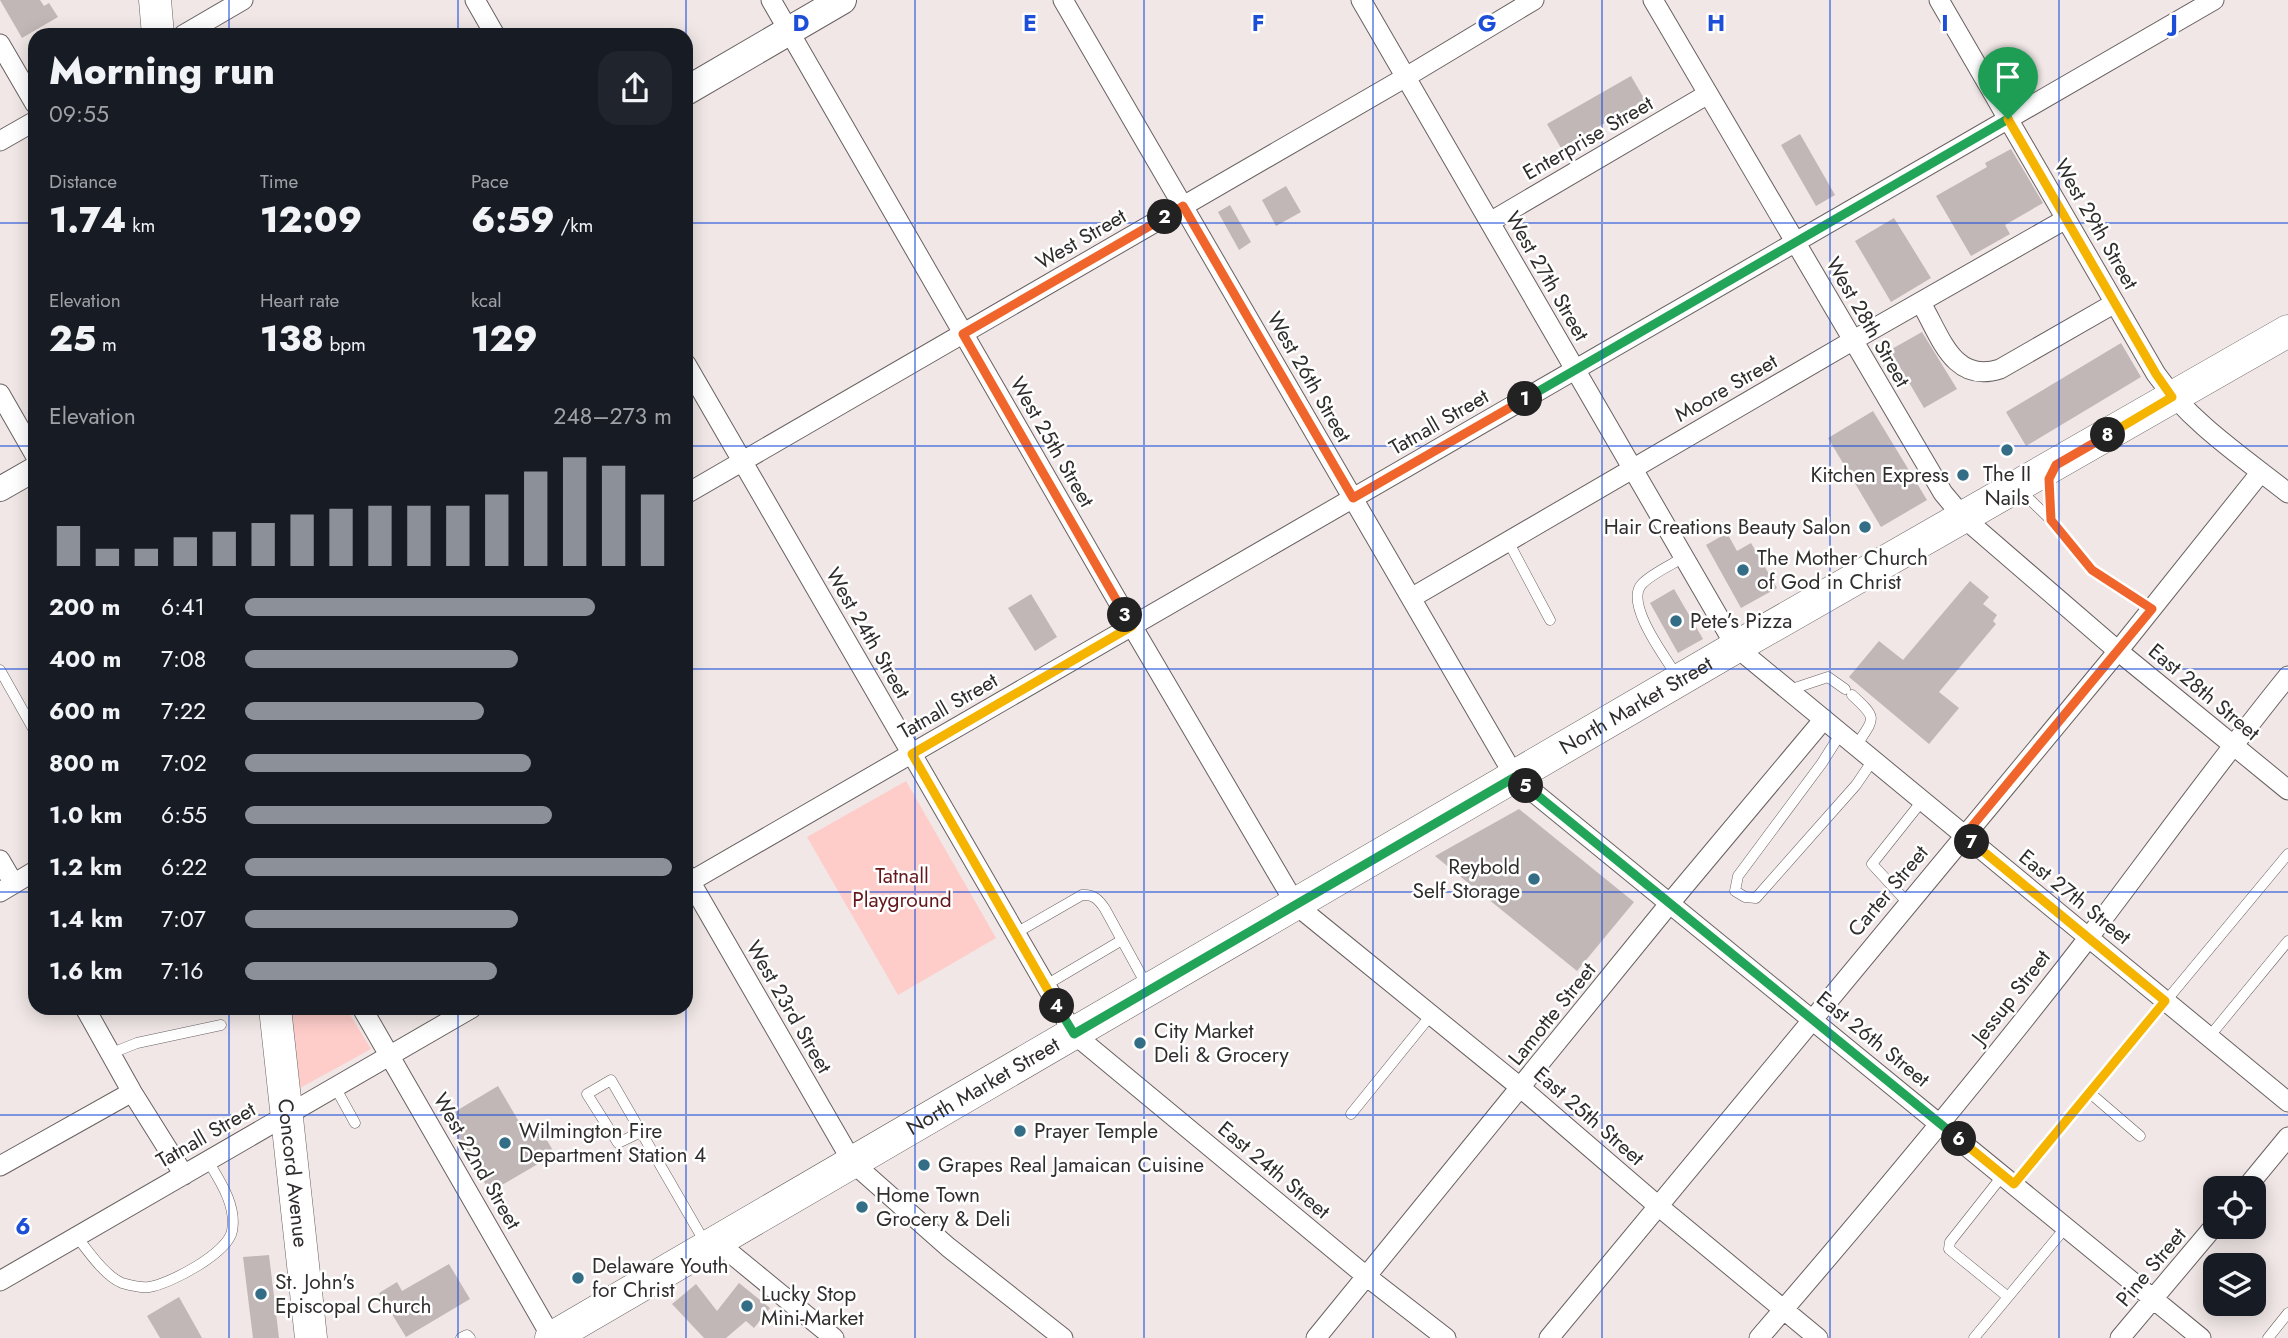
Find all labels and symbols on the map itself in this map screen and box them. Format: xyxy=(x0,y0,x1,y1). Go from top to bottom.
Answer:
text: D xyxy=(793,6,810,40)
text: E xyxy=(1023,6,1037,40)
text: F xyxy=(1252,6,1264,40)
text: G xyxy=(1478,6,1496,40)
text: H xyxy=(1707,6,1725,40)
text: I xyxy=(1941,6,1949,40)
text: J xyxy=(2166,6,2178,40)
pin xyxy=(1978,47,2038,119)
street label: Enterprise Street xyxy=(1517,89,1659,187)
street label: West 29th Street xyxy=(2046,153,2146,295)
pin: 2 xyxy=(1148,200,1182,234)
street label: West Street xyxy=(1030,201,1132,277)
street label: West 27th Street xyxy=(1498,206,1596,346)
street label: West 28th Street xyxy=(1819,251,1917,393)
street label: West 26th Street xyxy=(1259,306,1359,448)
street label: Moore Street xyxy=(1669,346,1783,430)
street label: West 25th Street xyxy=(1003,371,1101,513)
street label: Tatnall Street xyxy=(1384,382,1494,462)
pin: 1 xyxy=(1508,382,1542,416)
pin: 8 xyxy=(2090,418,2126,452)
marker: The II Nails xyxy=(1999,442,2015,458)
place label: The II Nails xyxy=(1983,459,2031,513)
place label: Kitchen Express xyxy=(1810,460,1949,490)
marker: Kitchen Express xyxy=(1955,467,1971,483)
place label: Hair Creations Beauty Salon xyxy=(1604,512,1851,542)
marker: Hair Creations Beauty Salon xyxy=(1857,519,1873,535)
place label: The Mother Church of God in Christ xyxy=(1757,543,1928,597)
street label: West 24th Street xyxy=(818,562,918,704)
marker: The Mother Church of God in Christ xyxy=(1735,562,1751,578)
pin: 3 xyxy=(1108,598,1142,632)
place label: Pete’s Pizza xyxy=(1690,606,1792,636)
marker: Pete’s Pizza xyxy=(1668,613,1684,629)
street label: East 28th Street xyxy=(2142,636,2266,748)
street label: North Market Street xyxy=(1554,649,1718,762)
street label: Tatnall Street xyxy=(893,666,1003,746)
pin: 5 xyxy=(1508,768,1544,804)
pin: 7 xyxy=(1954,824,1990,860)
street label: Carter Street xyxy=(1841,839,1935,943)
street label: East 27th Street xyxy=(2012,842,2138,952)
place label: Reybold Self Storage xyxy=(1412,852,1520,906)
park label: Tatnall Playground xyxy=(852,861,952,915)
marker: Reybold Self Storage xyxy=(1526,871,1542,887)
street label: West 23rd Street xyxy=(739,935,839,1079)
street label: Jessup Street xyxy=(1963,944,2057,1053)
street label: Lamotte Street xyxy=(1501,956,1603,1072)
street label: East 26th Street xyxy=(1810,984,1936,1094)
pin: 4 xyxy=(1040,988,1074,1024)
place label: City Market Deli & Grocery xyxy=(1154,1016,1289,1070)
street label: North Market Street xyxy=(901,1030,1065,1143)
marker: City Market Deli & Grocery xyxy=(1132,1035,1148,1051)
street label: East 25th Street xyxy=(1527,1060,1651,1172)
street label: West 22nd Street xyxy=(426,1087,528,1235)
street label: Tatnall Street xyxy=(151,1095,261,1175)
street label: Concord Avenue xyxy=(270,1097,316,1249)
street label: East 24th Street xyxy=(1211,1114,1337,1226)
place label: Wilmington Fire Department Station 4 xyxy=(519,1116,706,1170)
place label: Prayer Temple xyxy=(1034,1116,1158,1146)
pin: 6 xyxy=(1941,1122,1976,1156)
marker: Prayer Temple xyxy=(1012,1123,1028,1139)
marker: Wilmington Fire Department Station 4 xyxy=(497,1135,513,1151)
place label: Grapes Real Jamaican Cuisine xyxy=(938,1150,1204,1180)
marker: Grapes Real Jamaican Cuisine xyxy=(916,1157,932,1173)
place label: Home Town Grocery & Deli xyxy=(876,1180,1011,1234)
marker: Home Town Grocery & Deli xyxy=(854,1199,870,1215)
text: 6 xyxy=(15,1209,31,1243)
street label: Pine Street xyxy=(2109,1221,2193,1313)
place label: Delaware Youth for Christ xyxy=(592,1251,729,1305)
place label: St. John's Episcopal Church xyxy=(275,1267,432,1321)
marker: Delaware Youth for Christ xyxy=(570,1270,586,1286)
place label: Lucky Stop Mini-Market xyxy=(761,1279,863,1333)
marker: St. John's Episcopal Church xyxy=(253,1286,269,1302)
marker: Lucky Stop Mini-Market xyxy=(739,1298,755,1314)

